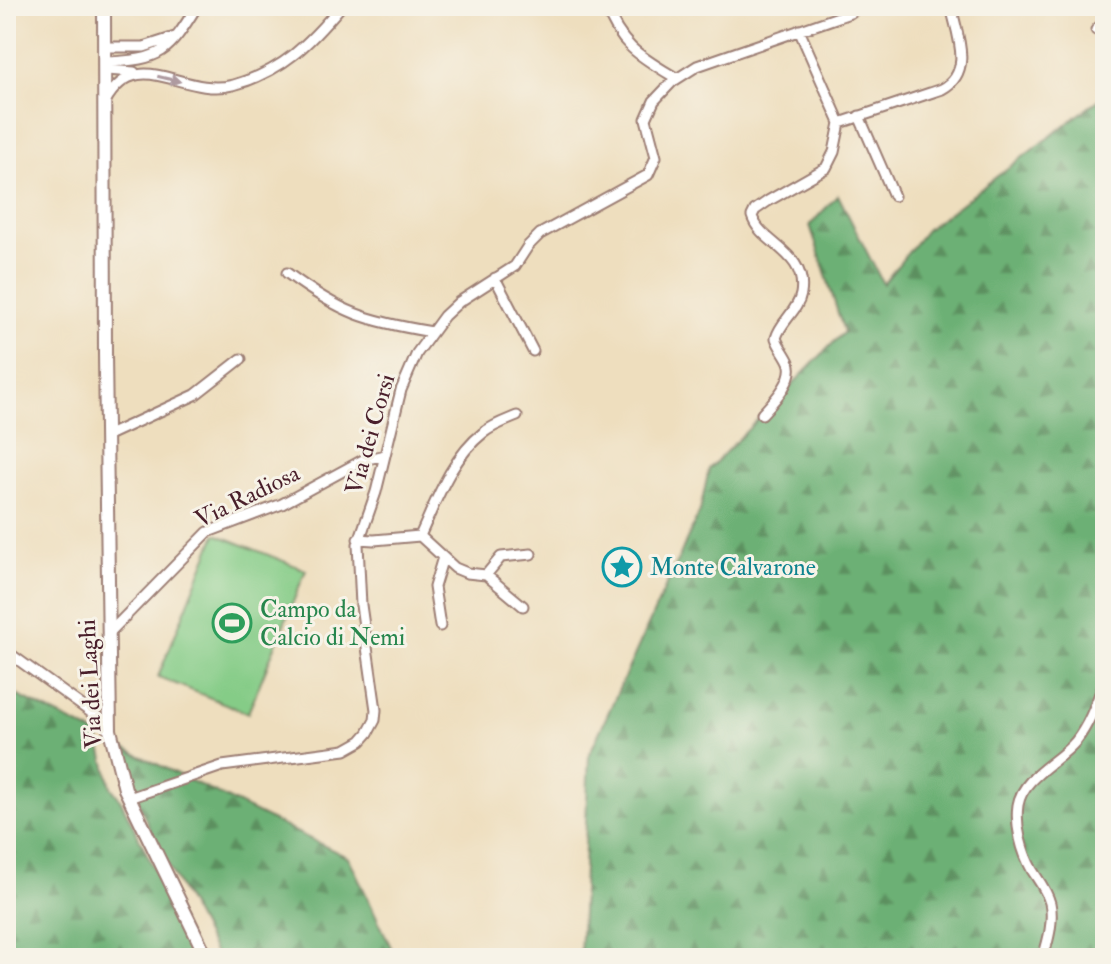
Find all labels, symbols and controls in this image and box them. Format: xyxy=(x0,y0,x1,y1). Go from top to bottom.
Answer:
one-way arrow xyxy=(157,73,182,86)
street label: Via dei Corsi xyxy=(338,370,402,498)
street label: Via Radiosa xyxy=(190,457,306,535)
place icon: Monte Calvarone xyxy=(601,546,643,588)
place label: Monte Calvarone xyxy=(650,552,816,583)
place label: Campo da Calcio di Nemi xyxy=(260,594,405,653)
sports icon: Campo da Calcio di Nemi xyxy=(211,602,253,644)
street label: Via dei Laghi xyxy=(72,618,109,749)

